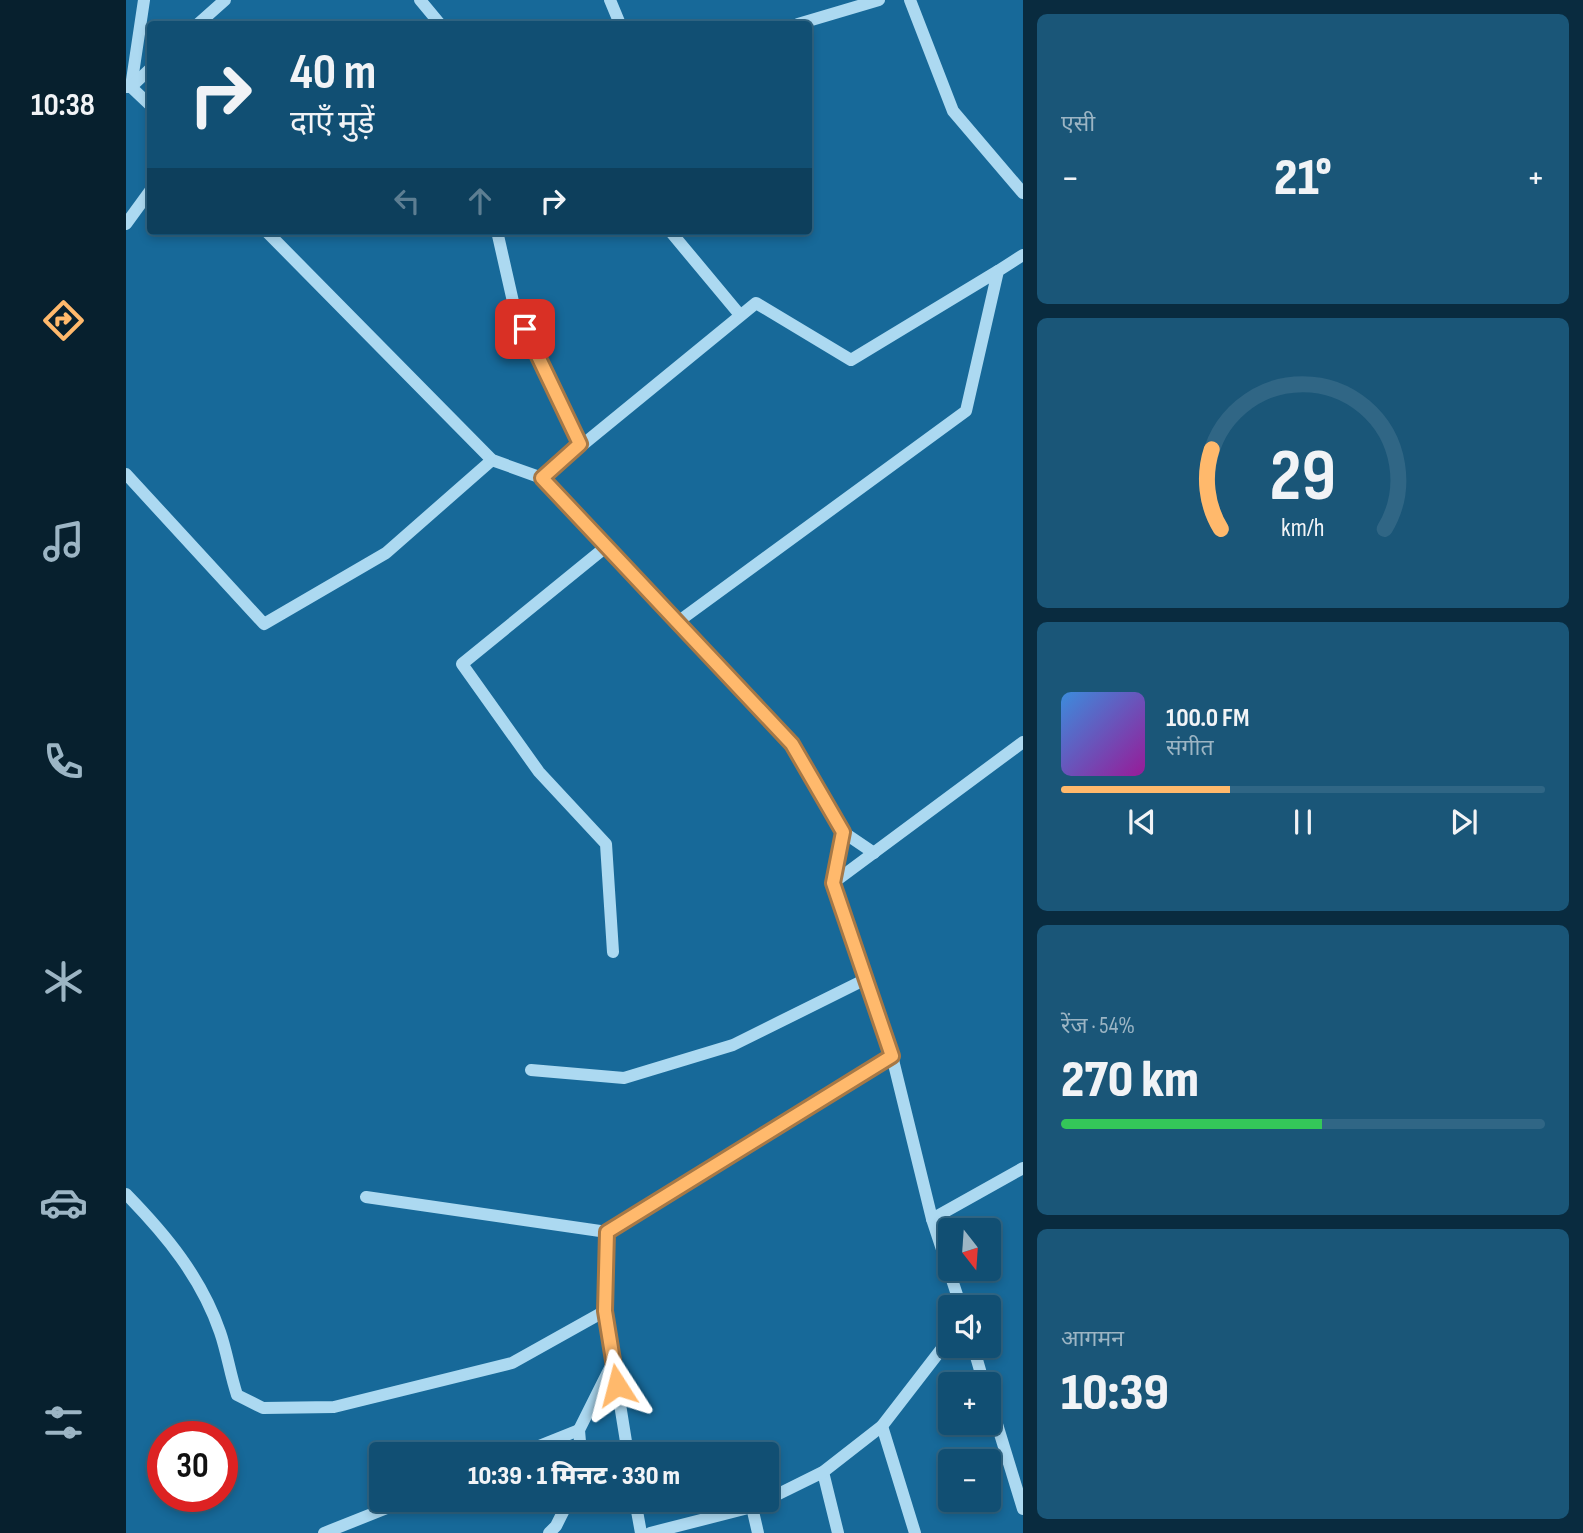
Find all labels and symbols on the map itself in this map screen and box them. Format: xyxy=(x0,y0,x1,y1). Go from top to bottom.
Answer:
pin xyxy=(495,299,555,359)
north arrow xyxy=(938,1218,1001,1281)
position arrow xyxy=(580,1348,654,1422)
speed limit sign: 30 xyxy=(147,1421,238,1512)

